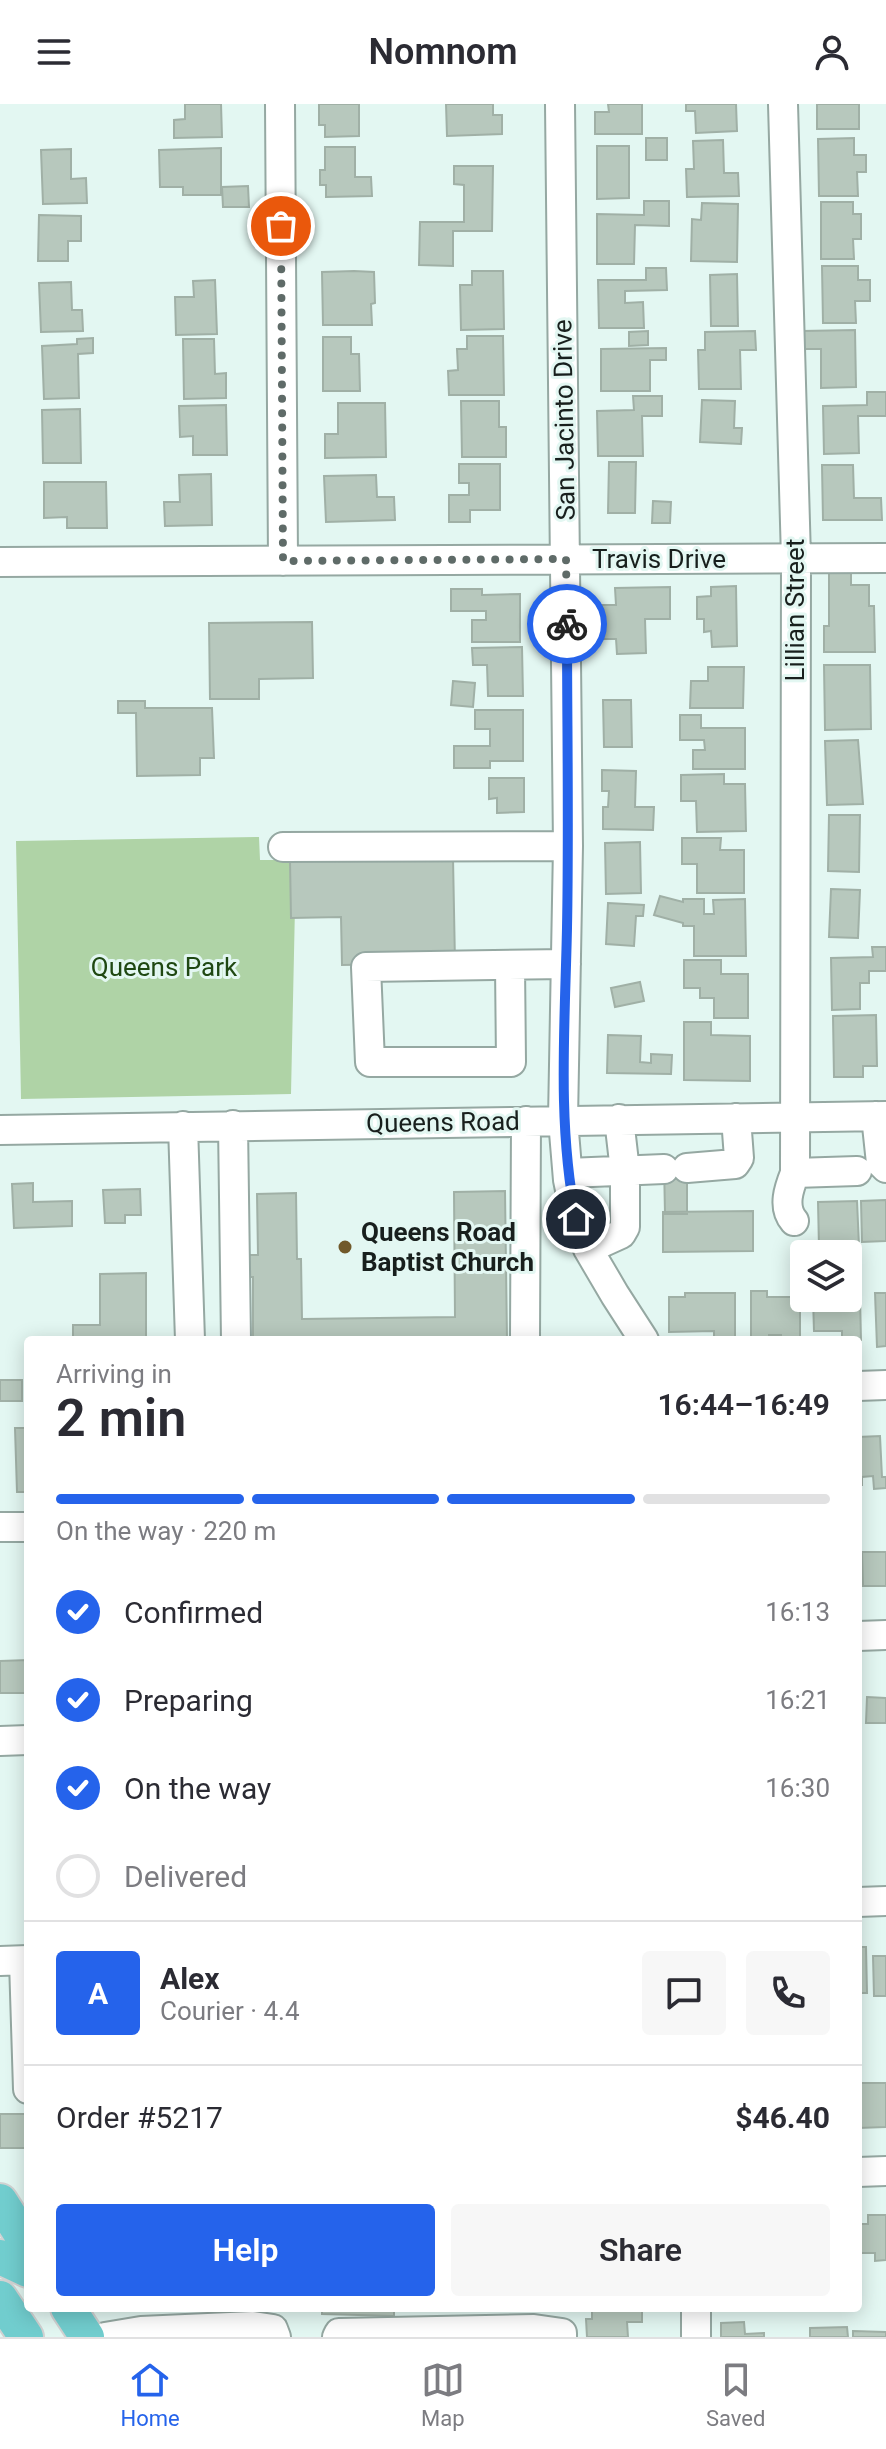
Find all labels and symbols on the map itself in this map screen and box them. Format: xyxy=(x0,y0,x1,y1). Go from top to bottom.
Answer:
pin xyxy=(247,192,315,260)
street label: San Jacinto Drive xyxy=(547,319,581,521)
street label: Lillian Street xyxy=(780,539,810,681)
street label: Travis Drive xyxy=(592,544,726,574)
courier xyxy=(527,584,607,664)
park label: Queens Park xyxy=(91,952,238,982)
street label: Queens Road xyxy=(366,1106,520,1138)
pin xyxy=(542,1185,610,1253)
place label: Queens Road Baptist Church xyxy=(361,1217,534,1277)
marker: Queens Road Baptist Church xyxy=(336,1238,354,1256)

